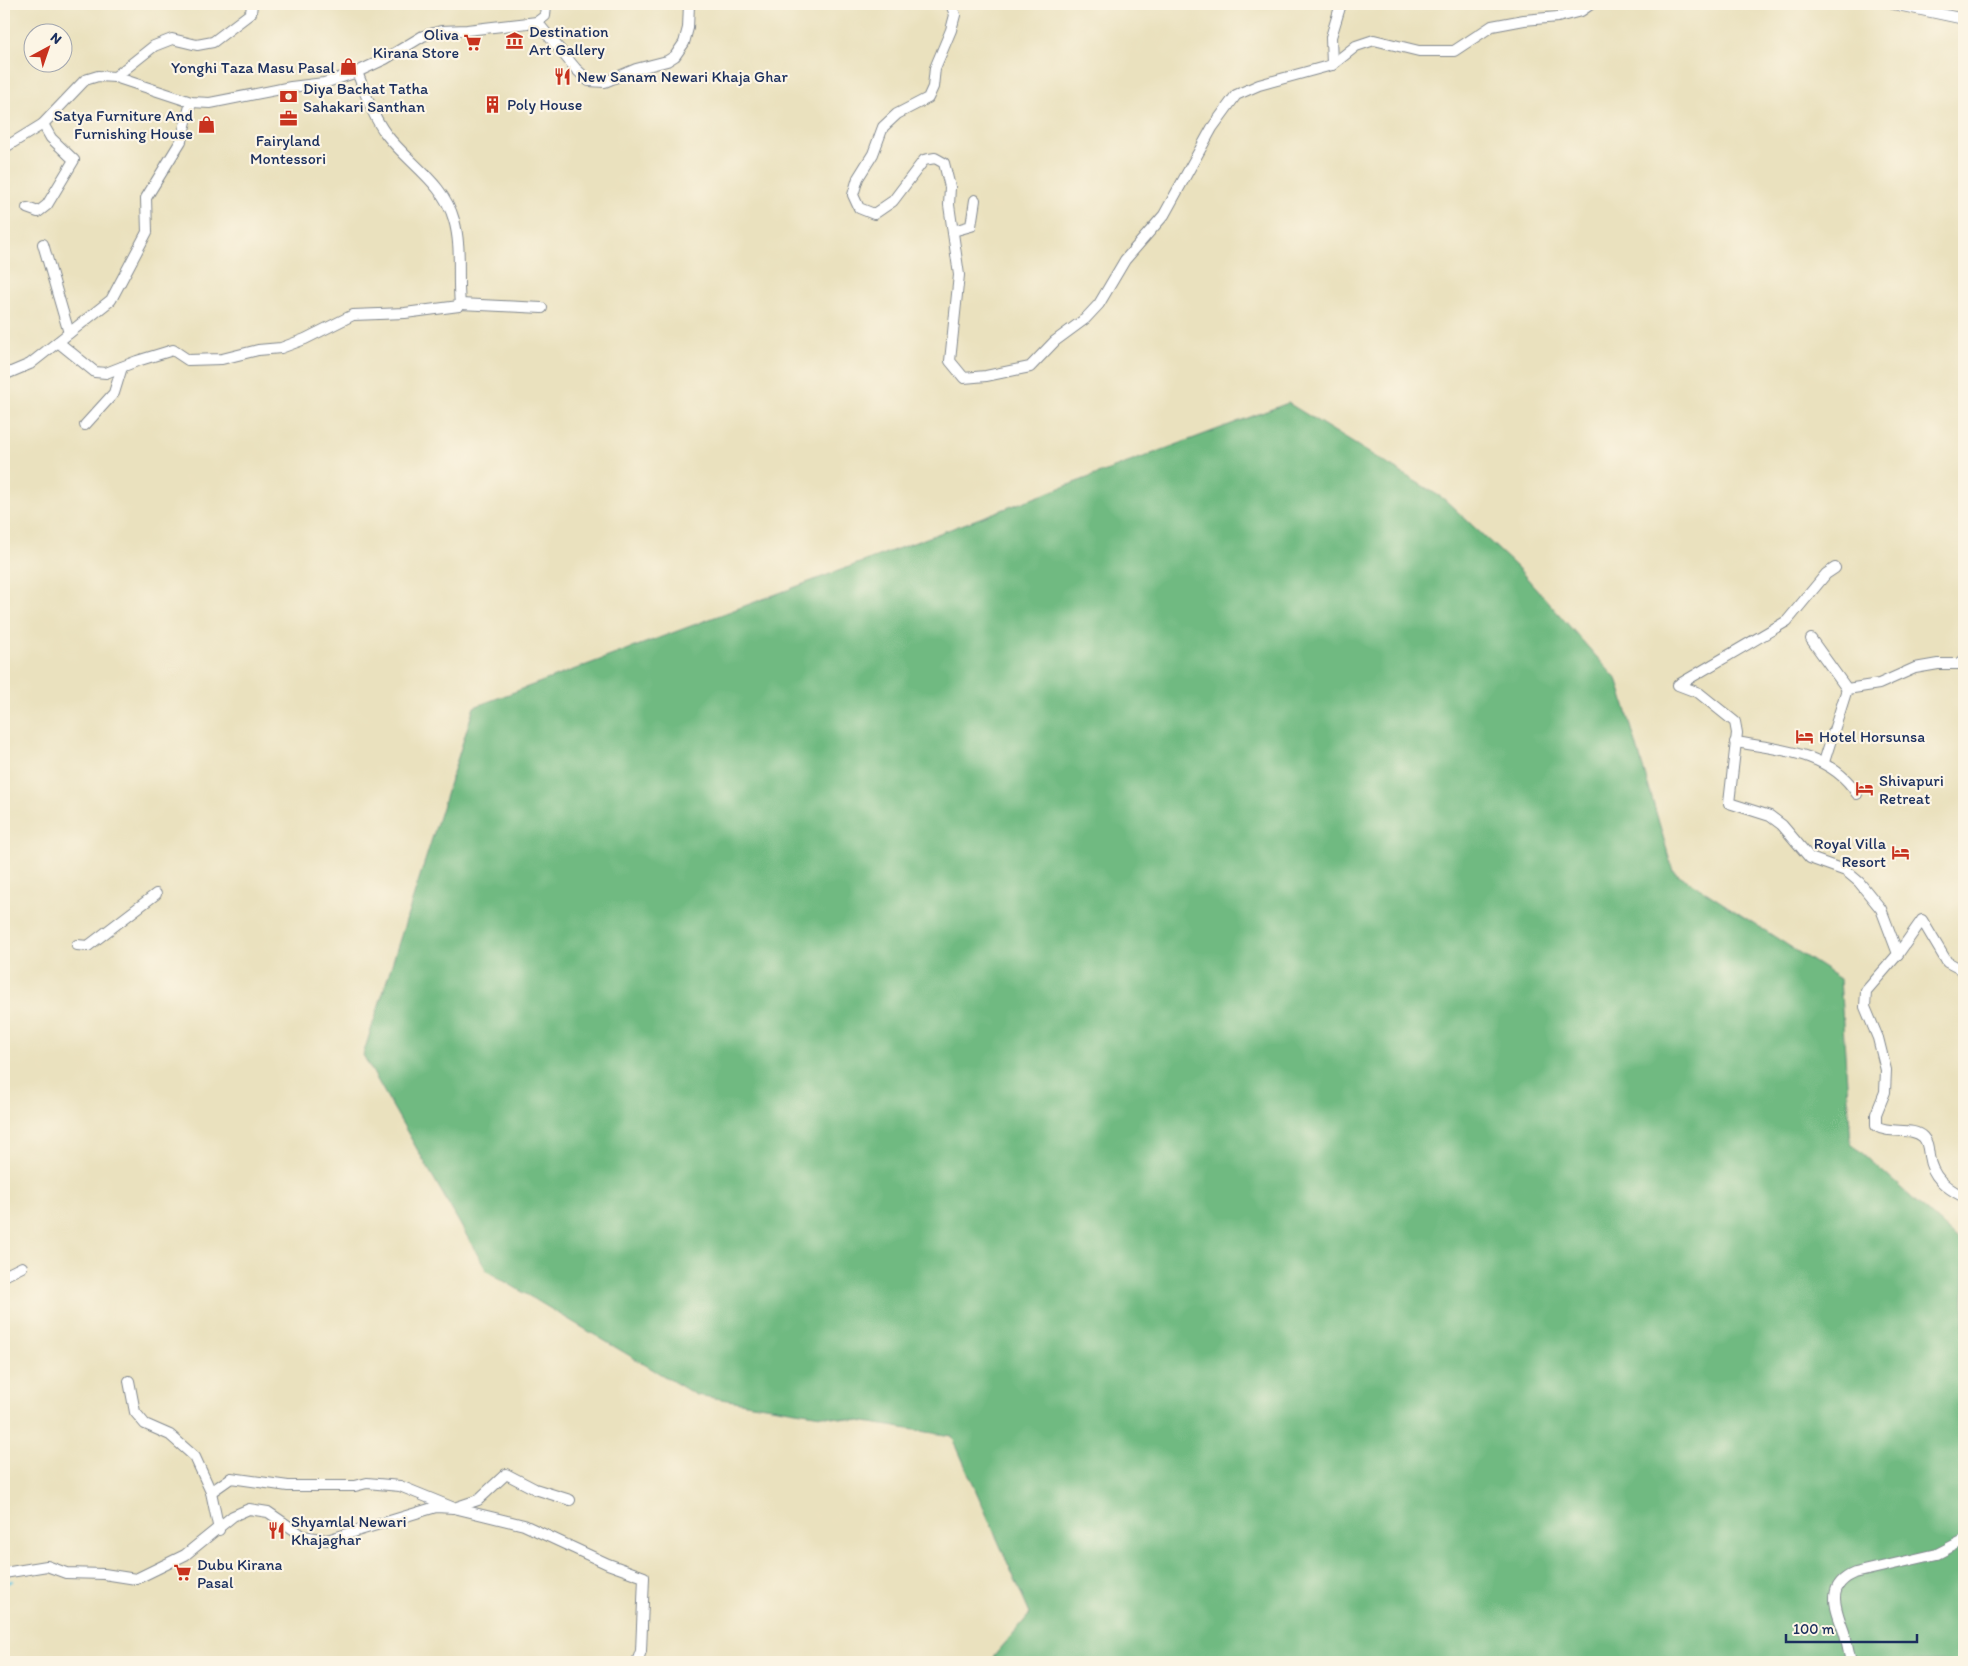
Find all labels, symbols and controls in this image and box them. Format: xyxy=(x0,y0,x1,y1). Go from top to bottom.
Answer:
north arrow xyxy=(22,22,72,72)
place label: Destination Art Gallery xyxy=(529,22,609,59)
place label: Oliva Kirana Store xyxy=(373,25,459,62)
text: N xyxy=(47,29,65,48)
museum icon: Destination Art Gallery xyxy=(505,30,525,50)
supermarket icon: Oliva Kirana Store xyxy=(463,33,483,53)
shop icon: Yonghi Taza Masu Pasal xyxy=(339,57,359,77)
place label: Yonghi Taza Masu Pasal xyxy=(171,58,335,77)
restaurant icon: New Sanam Newari Khaja Ghar xyxy=(553,66,573,86)
place label: New Sanam Newari Khaja Ghar xyxy=(577,67,789,86)
place label: Diya Bachat Tatha Sahakari Santhan xyxy=(303,79,429,116)
bank icon: Diya Bachat Tatha Sahakari Santhan xyxy=(279,87,299,107)
building icon: Poly House xyxy=(483,94,503,114)
place label: Poly House xyxy=(507,95,582,114)
place label: Satya Furniture And Furnishing House xyxy=(54,106,193,143)
office icon: Fairyland Montessori xyxy=(278,109,298,129)
shop icon: Satya Furniture And Furnishing House xyxy=(197,114,217,134)
place label: Fairyland Montessori xyxy=(250,131,326,168)
hotel icon: Hotel Horsunsa xyxy=(1795,726,1815,746)
place label: Hotel Horsunsa xyxy=(1819,727,1925,746)
place label: Shivapuri Retreat xyxy=(1879,771,1944,808)
hotel icon: Shivapuri Retreat xyxy=(1855,779,1875,799)
place label: Royal Villa Resort xyxy=(1814,834,1887,871)
hotel icon: Royal Villa Resort xyxy=(1890,842,1910,862)
place label: Shyamlal Newari Khajaghar xyxy=(291,1512,407,1549)
restaurant icon: Shyamlal Newari Khajaghar xyxy=(267,1520,287,1540)
place label: Dubu Kirana Pasal xyxy=(197,1555,283,1592)
supermarket icon: Dubu Kirana Pasal xyxy=(173,1563,193,1583)
scale bar xyxy=(1786,1611,1917,1643)
text: 100 m xyxy=(1793,1620,1835,1638)

